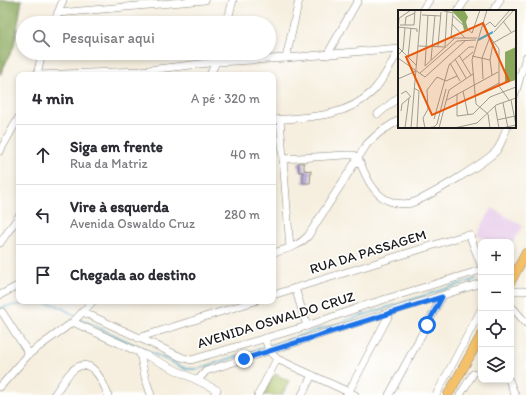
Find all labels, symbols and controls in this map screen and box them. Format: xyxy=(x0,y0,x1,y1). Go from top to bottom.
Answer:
inset map xyxy=(398,10,516,128)
search box xyxy=(16,16,276,60)
icon: search xyxy=(30,27,52,49)
text: Pesquisar aqui xyxy=(62,29,155,47)
text: 4 min xyxy=(32,88,74,108)
text: A pé · 320 m xyxy=(191,91,260,106)
text: Siga em frente xyxy=(70,138,163,156)
icon: ahead xyxy=(32,144,54,166)
text: 40 m xyxy=(230,147,260,162)
text: Rua da Matriz xyxy=(70,156,148,171)
text: Vire à esquerda xyxy=(70,198,169,216)
icon: left xyxy=(32,204,54,226)
text: 280 m xyxy=(224,207,260,222)
text: Avenida Oswaldo Cruz xyxy=(70,216,195,231)
street label: RUA DA PASSAGEM xyxy=(308,226,428,278)
map controls xyxy=(478,239,514,383)
button: + xyxy=(478,239,514,275)
icon: arrive xyxy=(32,264,54,286)
text: Chegada ao destino xyxy=(70,266,196,284)
button: − xyxy=(478,275,514,311)
street label: AVENIDA OSWALDO CRUZ xyxy=(195,288,357,352)
button: locate xyxy=(478,311,514,347)
route start xyxy=(418,316,436,334)
button: layers xyxy=(478,347,514,383)
route end xyxy=(235,350,253,368)

